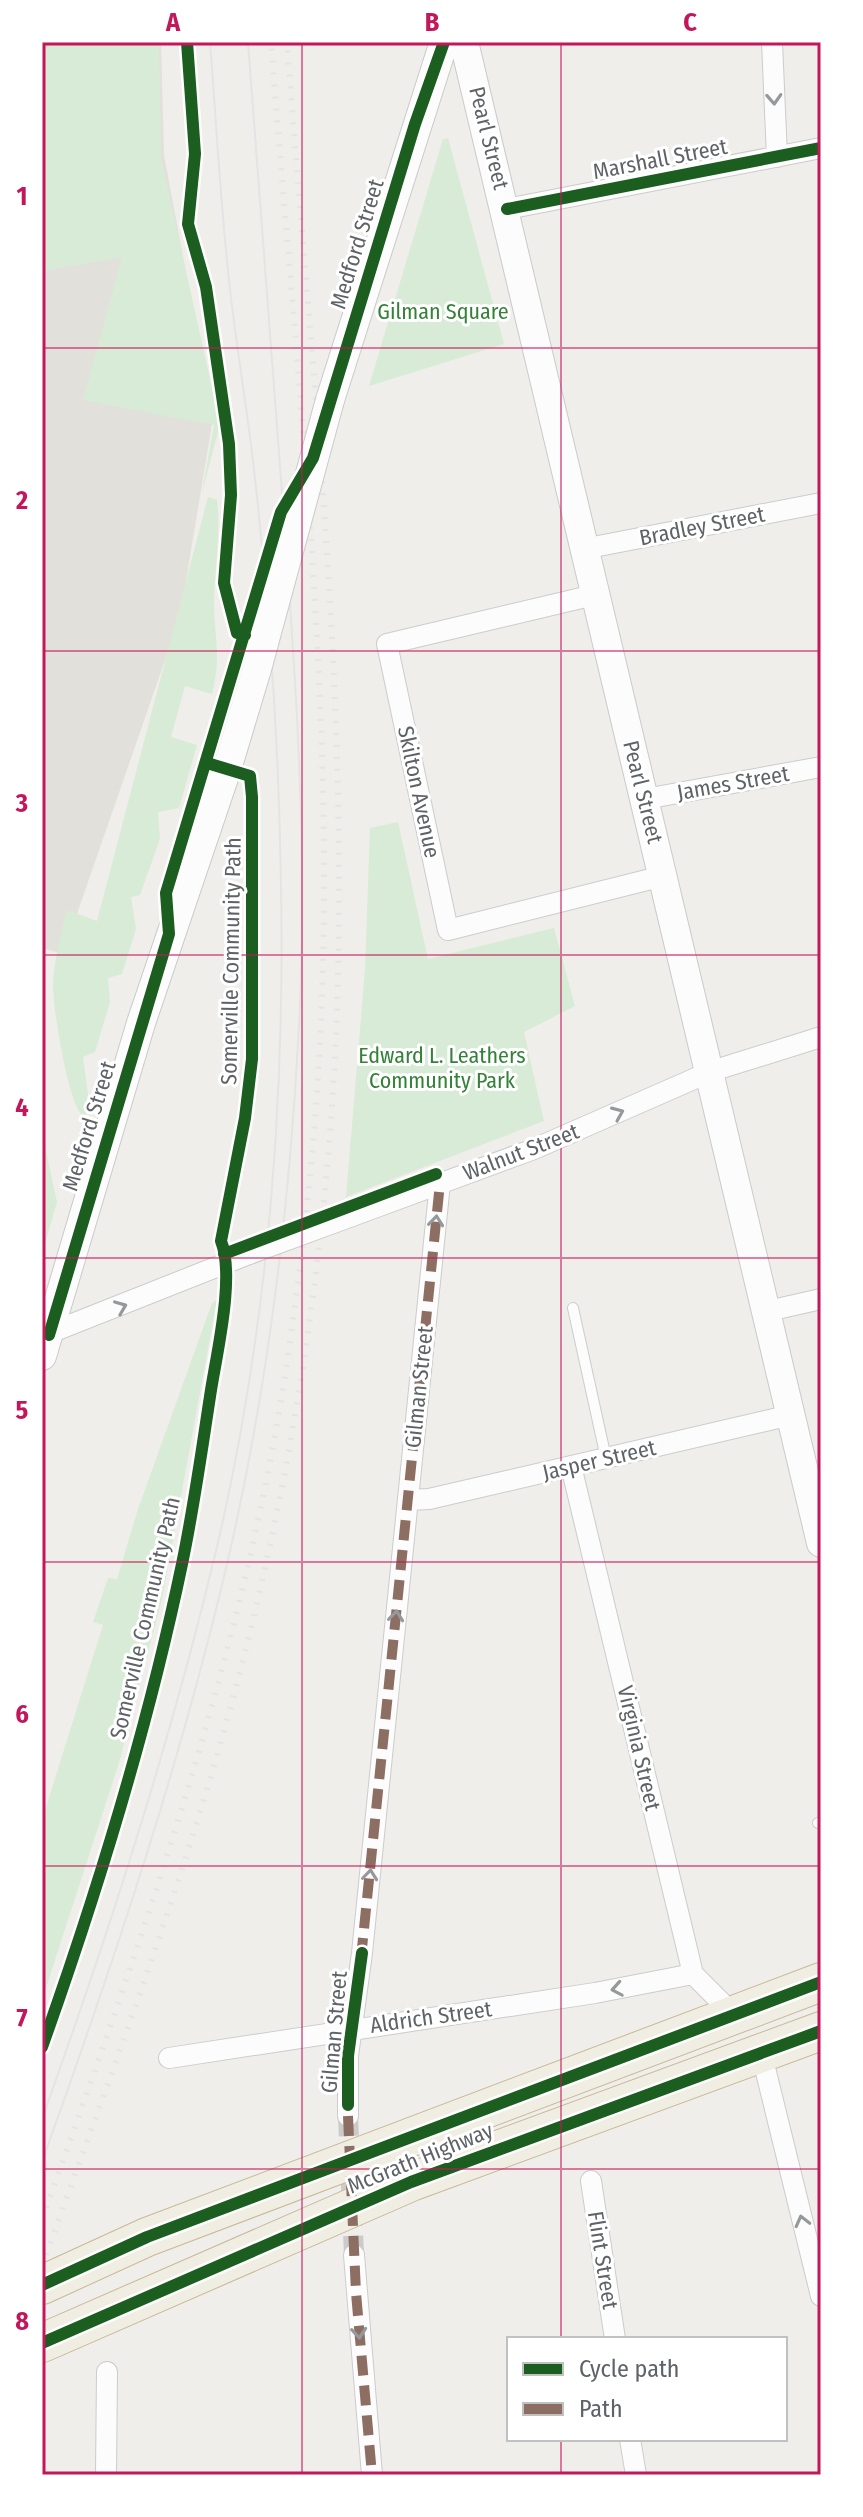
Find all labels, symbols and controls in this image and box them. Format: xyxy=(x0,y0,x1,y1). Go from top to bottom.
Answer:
text: A xyxy=(165,7,181,38)
text: B xyxy=(425,7,440,38)
text: C xyxy=(683,7,697,38)
street label: Pearl Street xyxy=(463,84,515,193)
one-way arrow xyxy=(766,93,783,106)
street label: Marshall Street xyxy=(591,133,730,185)
street label: Medford Street xyxy=(324,175,390,312)
text: 1 xyxy=(17,181,28,212)
park label: Gilman Square xyxy=(377,298,509,325)
text: 2 xyxy=(15,485,28,516)
street label: Bradley Street xyxy=(637,500,768,551)
street label: Skilton Avenue xyxy=(392,724,446,860)
street label: Pearl Street xyxy=(617,738,669,847)
street label: James Street xyxy=(675,760,792,806)
text: 3 xyxy=(15,788,28,819)
street label: Somerville Community Path xyxy=(215,837,247,1085)
park label: Edward L. Leathers Community Park xyxy=(358,1042,526,1094)
street label: Medford Street xyxy=(56,1057,122,1194)
text: 4 xyxy=(15,1092,29,1123)
one-way arrow xyxy=(610,1106,624,1122)
street label: Walnut Street xyxy=(459,1117,583,1186)
one-way arrow xyxy=(428,1214,445,1227)
one-way arrow xyxy=(113,1300,127,1316)
street label: Gilman Street xyxy=(399,1324,439,1449)
text: 5 xyxy=(16,1395,29,1426)
street label: Jasper Street xyxy=(540,1434,659,1486)
street label: Somerville Community Path xyxy=(104,1494,186,1742)
one-way arrow xyxy=(387,1610,404,1623)
street label: Virginia Street xyxy=(612,1683,667,1814)
text: 6 xyxy=(15,1699,29,1730)
one-way arrow xyxy=(361,1868,378,1881)
street label: Gilman Street xyxy=(315,1969,353,2094)
one-way arrow xyxy=(610,1980,624,1997)
street label: Aldrich Street xyxy=(368,1995,494,2039)
text: 7 xyxy=(16,2003,28,2034)
street label: McGrath Highway xyxy=(343,2116,497,2199)
street label: Flint Street xyxy=(582,2209,624,2312)
one-way arrow xyxy=(794,2214,811,2228)
text: 8 xyxy=(15,2306,29,2337)
one-way arrow xyxy=(351,2327,368,2340)
legend xyxy=(507,2337,787,2441)
text: Cycle path xyxy=(579,2355,679,2383)
text: Path xyxy=(579,2395,623,2423)

